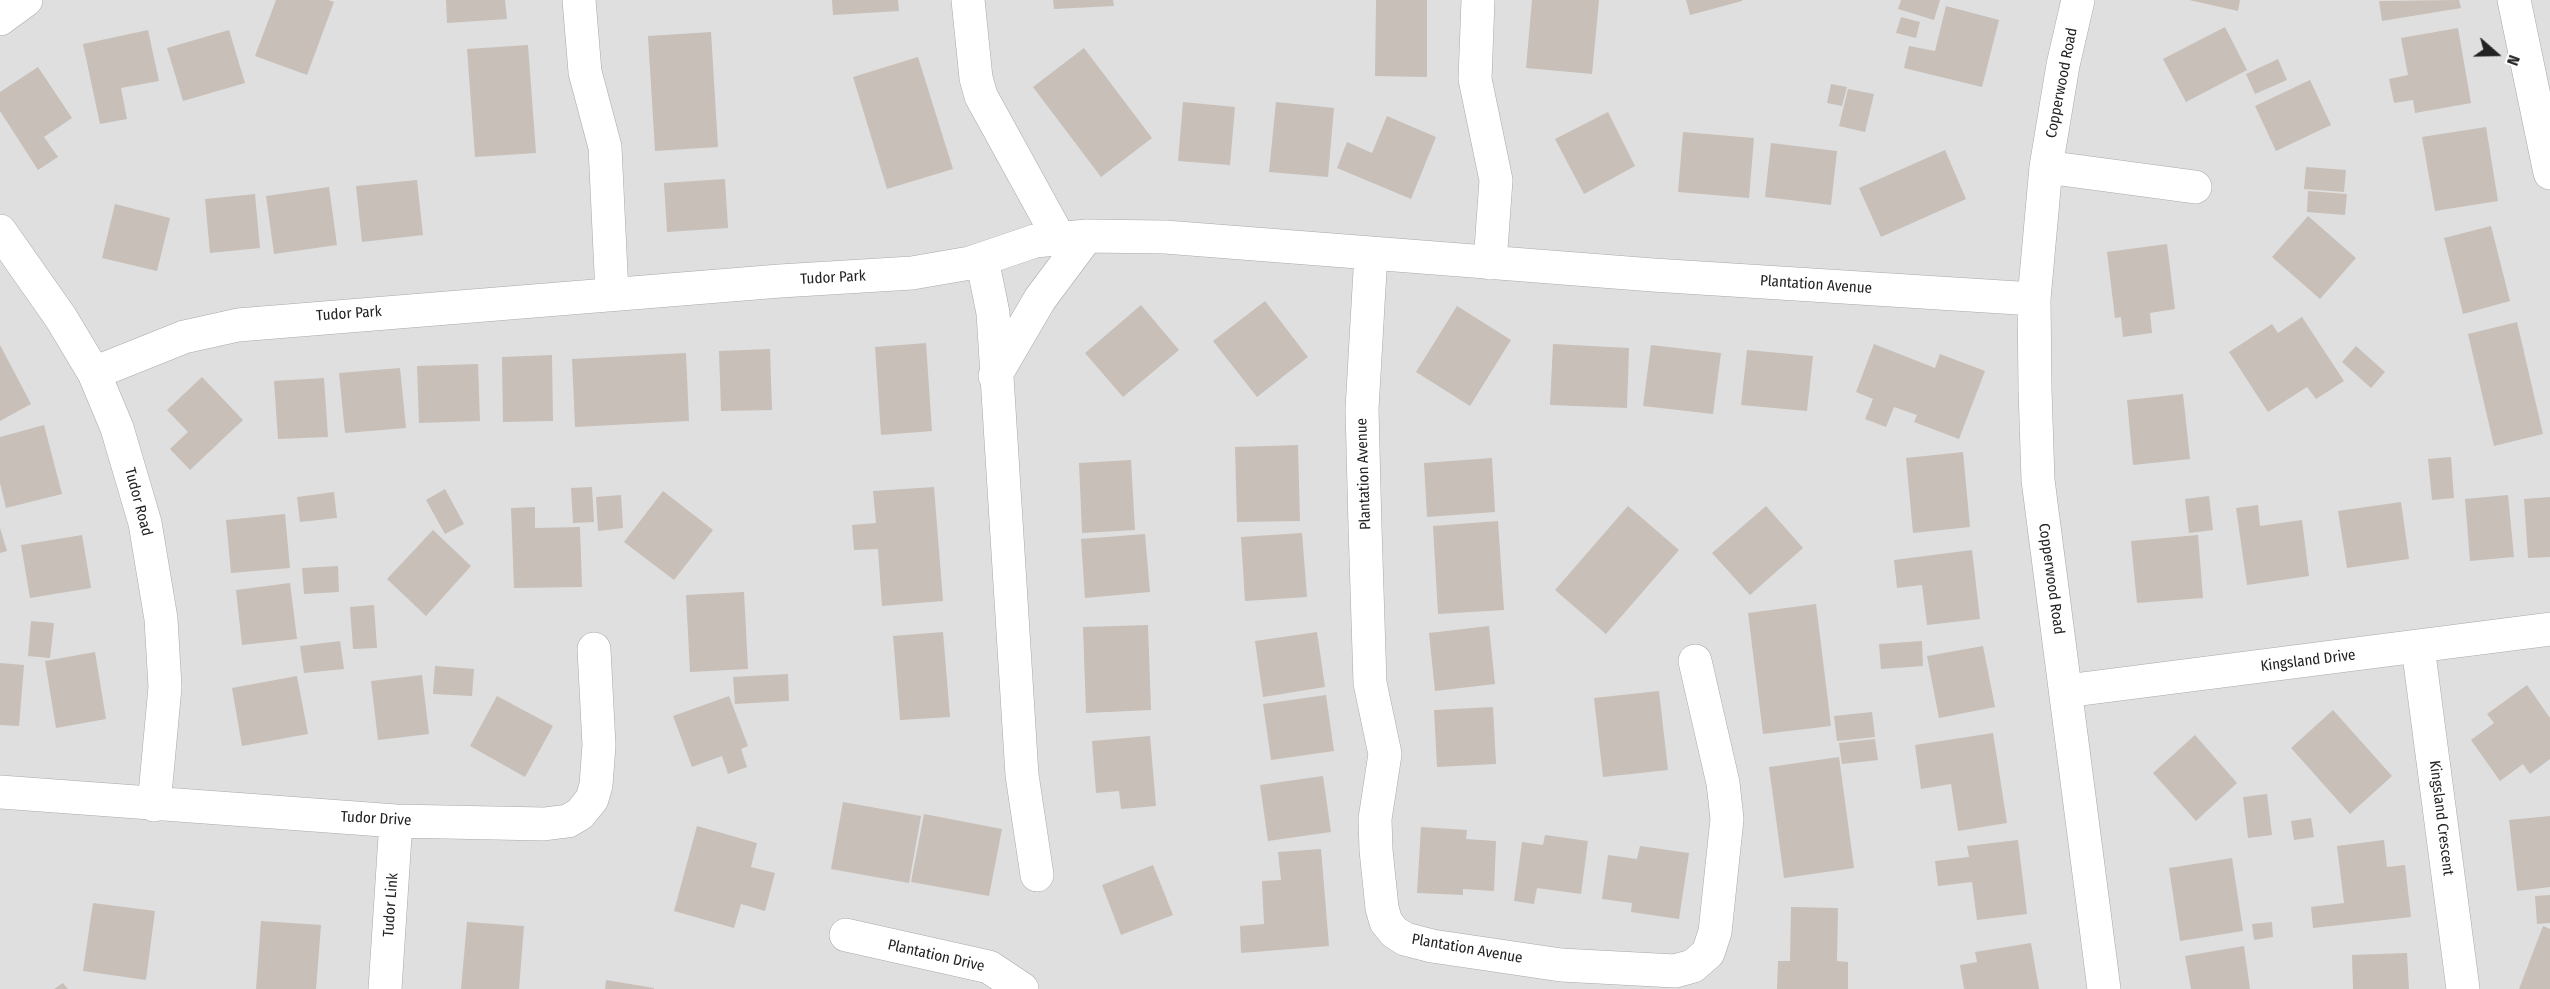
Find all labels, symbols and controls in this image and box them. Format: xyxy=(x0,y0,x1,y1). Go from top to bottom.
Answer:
north arrow xyxy=(2466,24,2526,84)
street label: Copperwood Road xyxy=(2042,26,2082,140)
text: N xyxy=(2503,53,2524,68)
street label: Tudor Park xyxy=(800,267,866,289)
street label: Plantation Avenue xyxy=(1759,272,1873,298)
street label: Tudor Park xyxy=(316,303,382,325)
street label: Plantation Avenue xyxy=(1353,418,1375,530)
street label: Tudor Road xyxy=(120,466,156,538)
street label: Copperwood Road xyxy=(2034,522,2068,636)
street label: Kingsland Drive xyxy=(2260,646,2356,676)
street label: Kingsland Crescent xyxy=(2425,759,2457,877)
street label: Tudor Drive xyxy=(340,808,412,830)
street label: Tudor Link xyxy=(380,872,402,938)
street label: Plantation Avenue xyxy=(1410,930,1524,968)
street label: Plantation Drive xyxy=(886,936,986,976)

